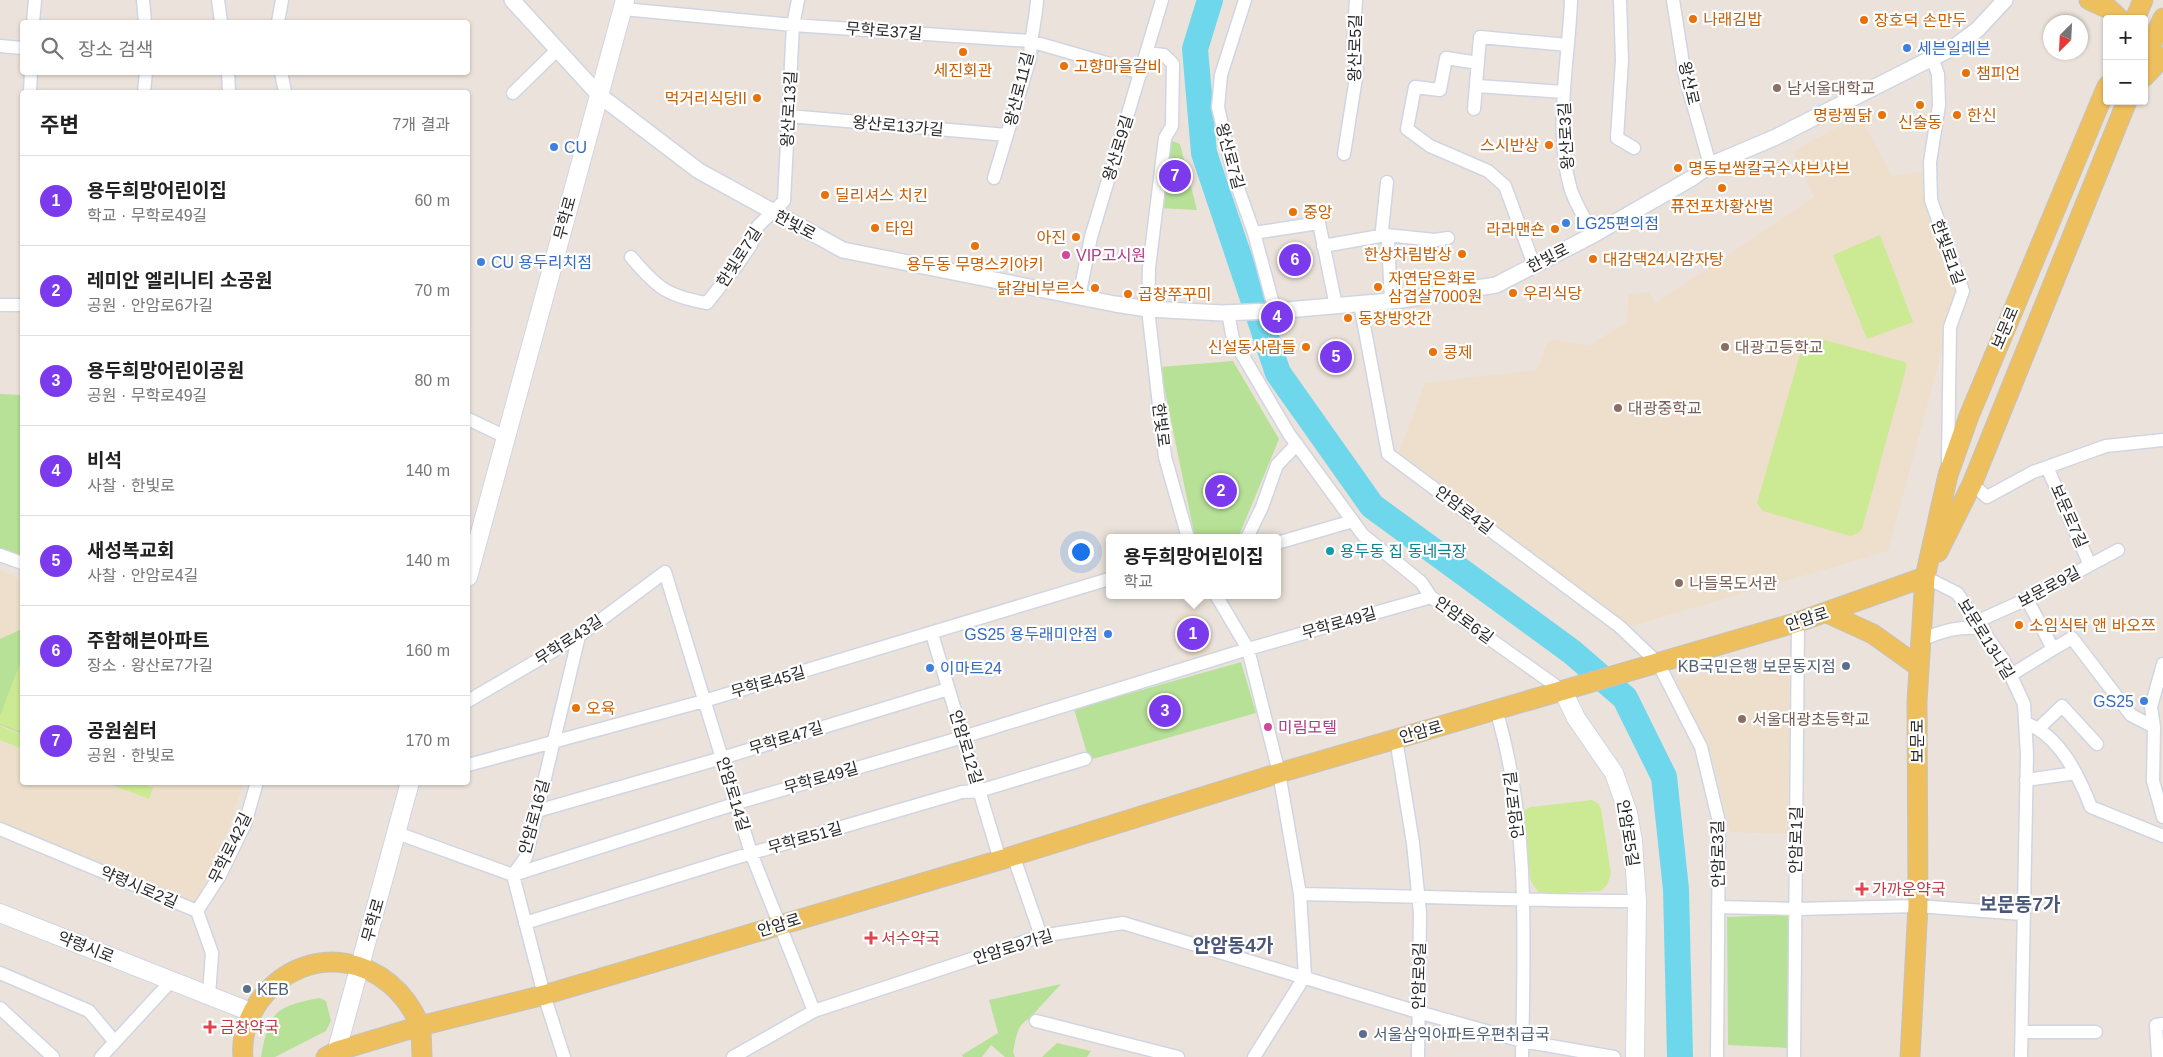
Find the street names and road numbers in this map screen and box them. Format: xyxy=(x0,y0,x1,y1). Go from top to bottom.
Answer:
street label: 왕산로5길 xyxy=(1346,14,1364,82)
street label: 무학로37길 xyxy=(845,20,923,42)
street label: 왕산로11길 xyxy=(1002,50,1036,128)
street label: 왕산로 xyxy=(1676,60,1702,107)
street label: 왕산로13길 xyxy=(779,70,799,148)
street label: 왕산로3길 xyxy=(1556,102,1576,170)
street label: 왕산로9길 xyxy=(1100,113,1136,183)
street label: 왕산로13가길 xyxy=(852,114,944,138)
street label: 왕산로7길 xyxy=(1213,121,1247,191)
street label: 무학로 xyxy=(551,194,579,242)
street label: 한빛로 xyxy=(772,207,819,243)
street label: 한빛로1길 xyxy=(1928,217,1968,287)
street label: 한빛로7길 xyxy=(713,224,765,290)
street label: 한빛로 xyxy=(1524,240,1572,276)
street label: 보문로 xyxy=(1989,304,2022,352)
street label: 한빛로 xyxy=(1150,402,1172,448)
street label: 보문로7길 xyxy=(2047,482,2091,550)
street label: 안암로4길 xyxy=(1432,483,1496,537)
street label: 보문로9길 xyxy=(2015,564,2083,610)
street label: 안암로6길 xyxy=(1432,593,1496,647)
street label: 보문로13나길 xyxy=(1955,596,2017,682)
street label: 무학로49길 xyxy=(1300,604,1378,642)
street label: 안암로 xyxy=(1783,604,1831,634)
street label: 무학로43길 xyxy=(532,612,606,668)
street label: 무학로45길 xyxy=(729,663,807,701)
street label: 안암로12길 xyxy=(947,708,985,786)
street label: 안암로 xyxy=(1397,718,1445,746)
street label: 무학로47길 xyxy=(747,719,825,757)
street label: 보문로 xyxy=(1909,719,1926,763)
street label: 안암로14길 xyxy=(714,755,752,833)
street label: 무학로49길 xyxy=(782,759,860,797)
street label: 안암로7길 xyxy=(1501,770,1527,840)
street label: 안암로16길 xyxy=(516,778,552,856)
street label: 안암로5길 xyxy=(1614,798,1642,868)
street label: 안암로1길 xyxy=(1787,806,1805,874)
street label: 무학로42길 xyxy=(206,810,254,886)
street label: 무학로51길 xyxy=(766,819,844,857)
street label: 안암로3길 xyxy=(1709,820,1727,888)
street label: 약령시로2길 xyxy=(98,863,180,911)
street label: 무학로 xyxy=(359,896,387,944)
street label: 안암로 xyxy=(755,910,803,940)
street label: 안암로9가길 xyxy=(971,927,1055,967)
street label: 약령시로 xyxy=(55,929,117,966)
street label: 안암로9길 xyxy=(1410,942,1428,1010)

